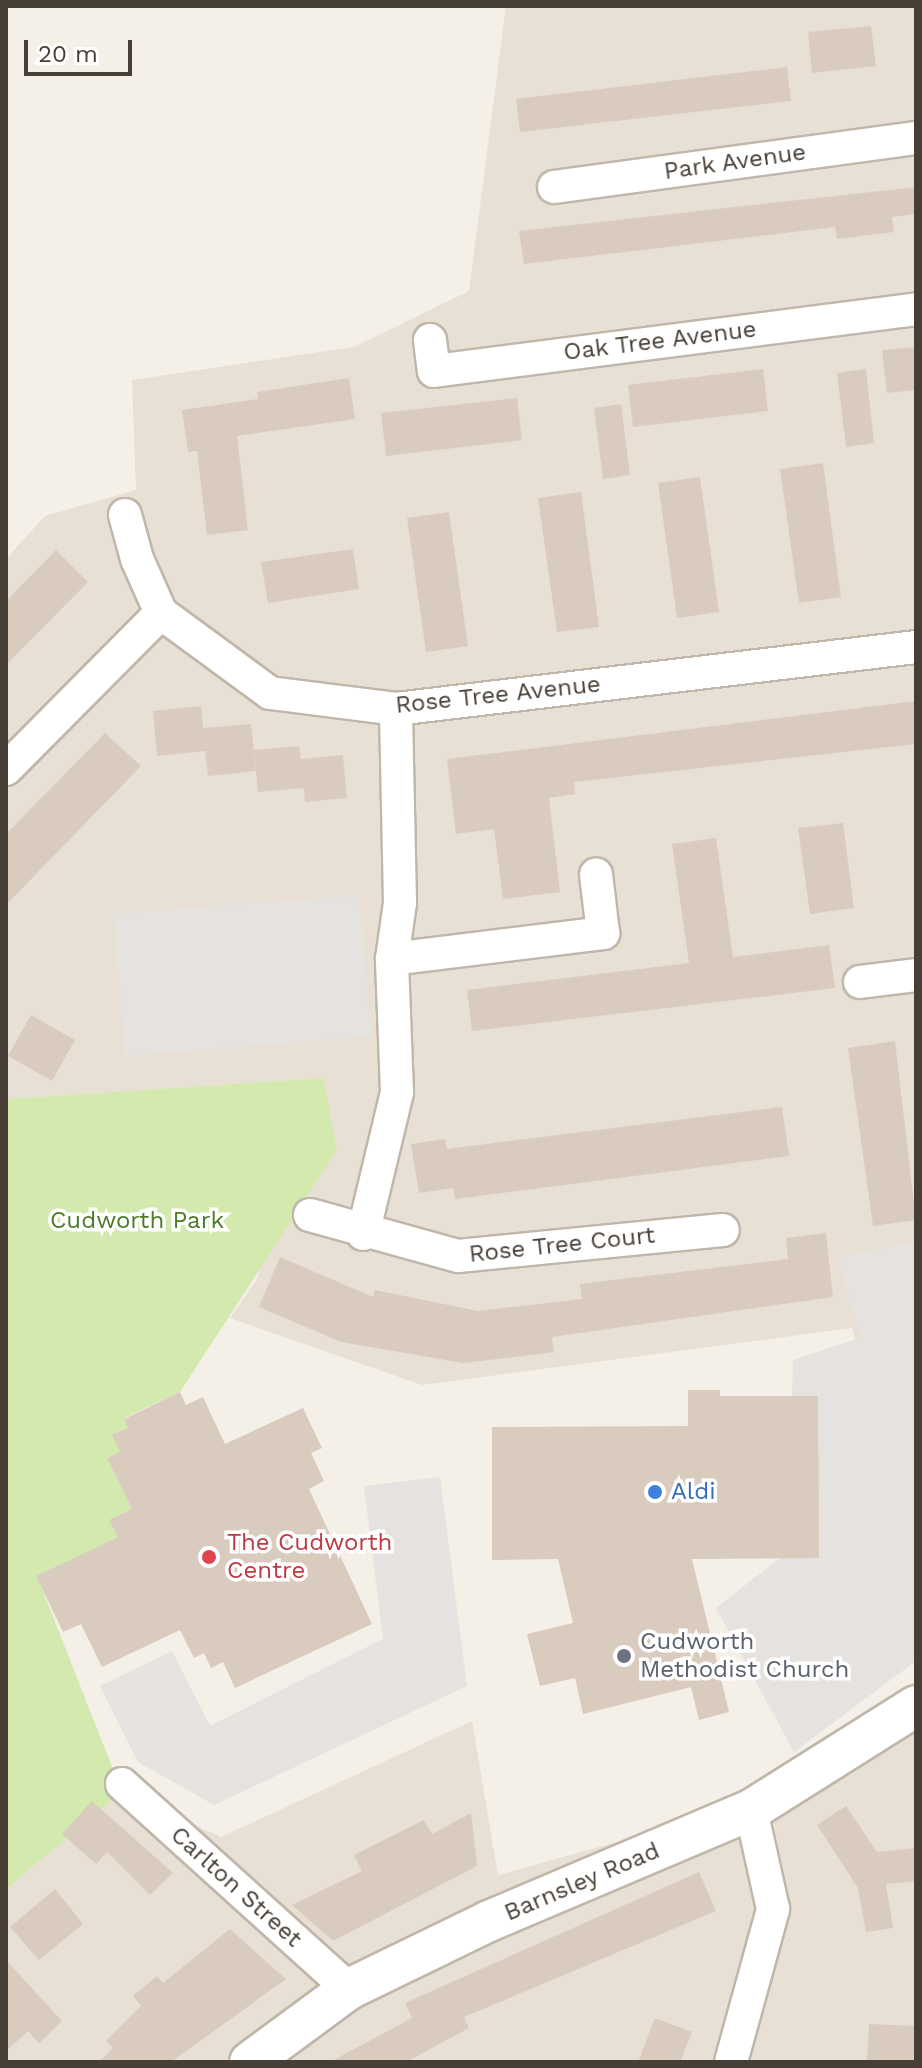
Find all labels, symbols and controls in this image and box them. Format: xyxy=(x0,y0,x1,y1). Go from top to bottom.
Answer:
scale bar xyxy=(28,24,136,74)
text: 20 m xyxy=(38,40,98,68)
street label: Park Avenue xyxy=(661,138,809,186)
street label: Oak Tree Avenue xyxy=(561,315,759,367)
street label: Rose Tree Avenue xyxy=(393,670,603,720)
park label: Cudworth Park xyxy=(50,1207,224,1235)
street label: Rose Tree Court xyxy=(467,1221,657,1269)
place label: Aldi xyxy=(671,1478,716,1506)
marker: Aldi xyxy=(646,1483,664,1501)
place label: The Cudworth Centre xyxy=(227,1529,392,1585)
marker: The Cudworth Centre xyxy=(198,1546,220,1568)
place label: Cudworth Methodist Church xyxy=(640,1628,849,1684)
marker: Cudworth Methodist Church xyxy=(615,1647,633,1665)
street label: Carlton Street xyxy=(165,1821,307,1953)
street label: Barnsley Road xyxy=(500,1836,664,1928)

